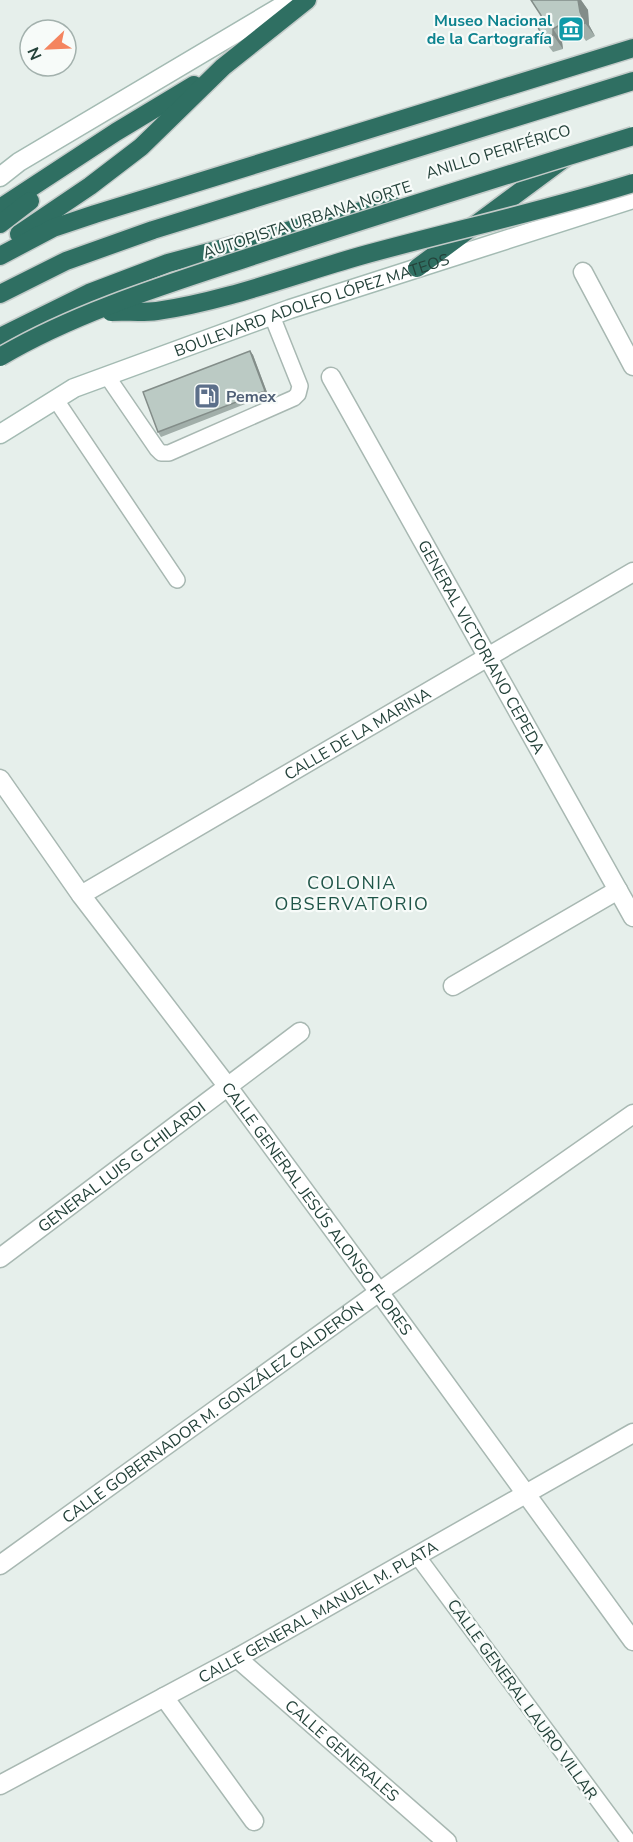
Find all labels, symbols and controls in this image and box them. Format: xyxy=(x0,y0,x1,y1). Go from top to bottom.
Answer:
place label: Museo Nacional de la Cartografía xyxy=(427,10,552,50)
museum icon: Museo Nacional de la Cartografía xyxy=(556,14,586,44)
north arrow xyxy=(18,18,78,78)
text: N xyxy=(23,44,48,63)
street label: ANILLO PERIFÉRICO xyxy=(423,119,574,184)
street label: AUTOPISTA URBANA NORTE xyxy=(200,176,414,264)
street label: BOULEVARD ADOLFO LÓPEZ MATEOS xyxy=(171,249,452,362)
fuel station icon: Pemex xyxy=(192,381,222,411)
place label: Pemex xyxy=(226,386,276,408)
street label: GENERAL VICTORIANO CEPEDA xyxy=(412,536,550,758)
street label: CALLE DE LA MARINA xyxy=(280,683,435,786)
district label: COLONIA OBSERVATORIO xyxy=(275,871,429,916)
street label: CALLE GENERAL JESÚS ALONSO FLORES xyxy=(216,1078,417,1340)
street label: GENERAL LUIS G CHILARDI xyxy=(34,1097,210,1238)
street label: CALLE GOBERNADOR M. GONZÁLEZ CALDERÓN xyxy=(58,1297,368,1529)
street label: CALLE GENERAL MANUEL M. PLATA xyxy=(195,1536,442,1689)
street label: CALLE GENERAL LAURO VILLAR xyxy=(442,1595,603,1805)
street label: CALLE GENERALES xyxy=(280,1695,404,1807)

